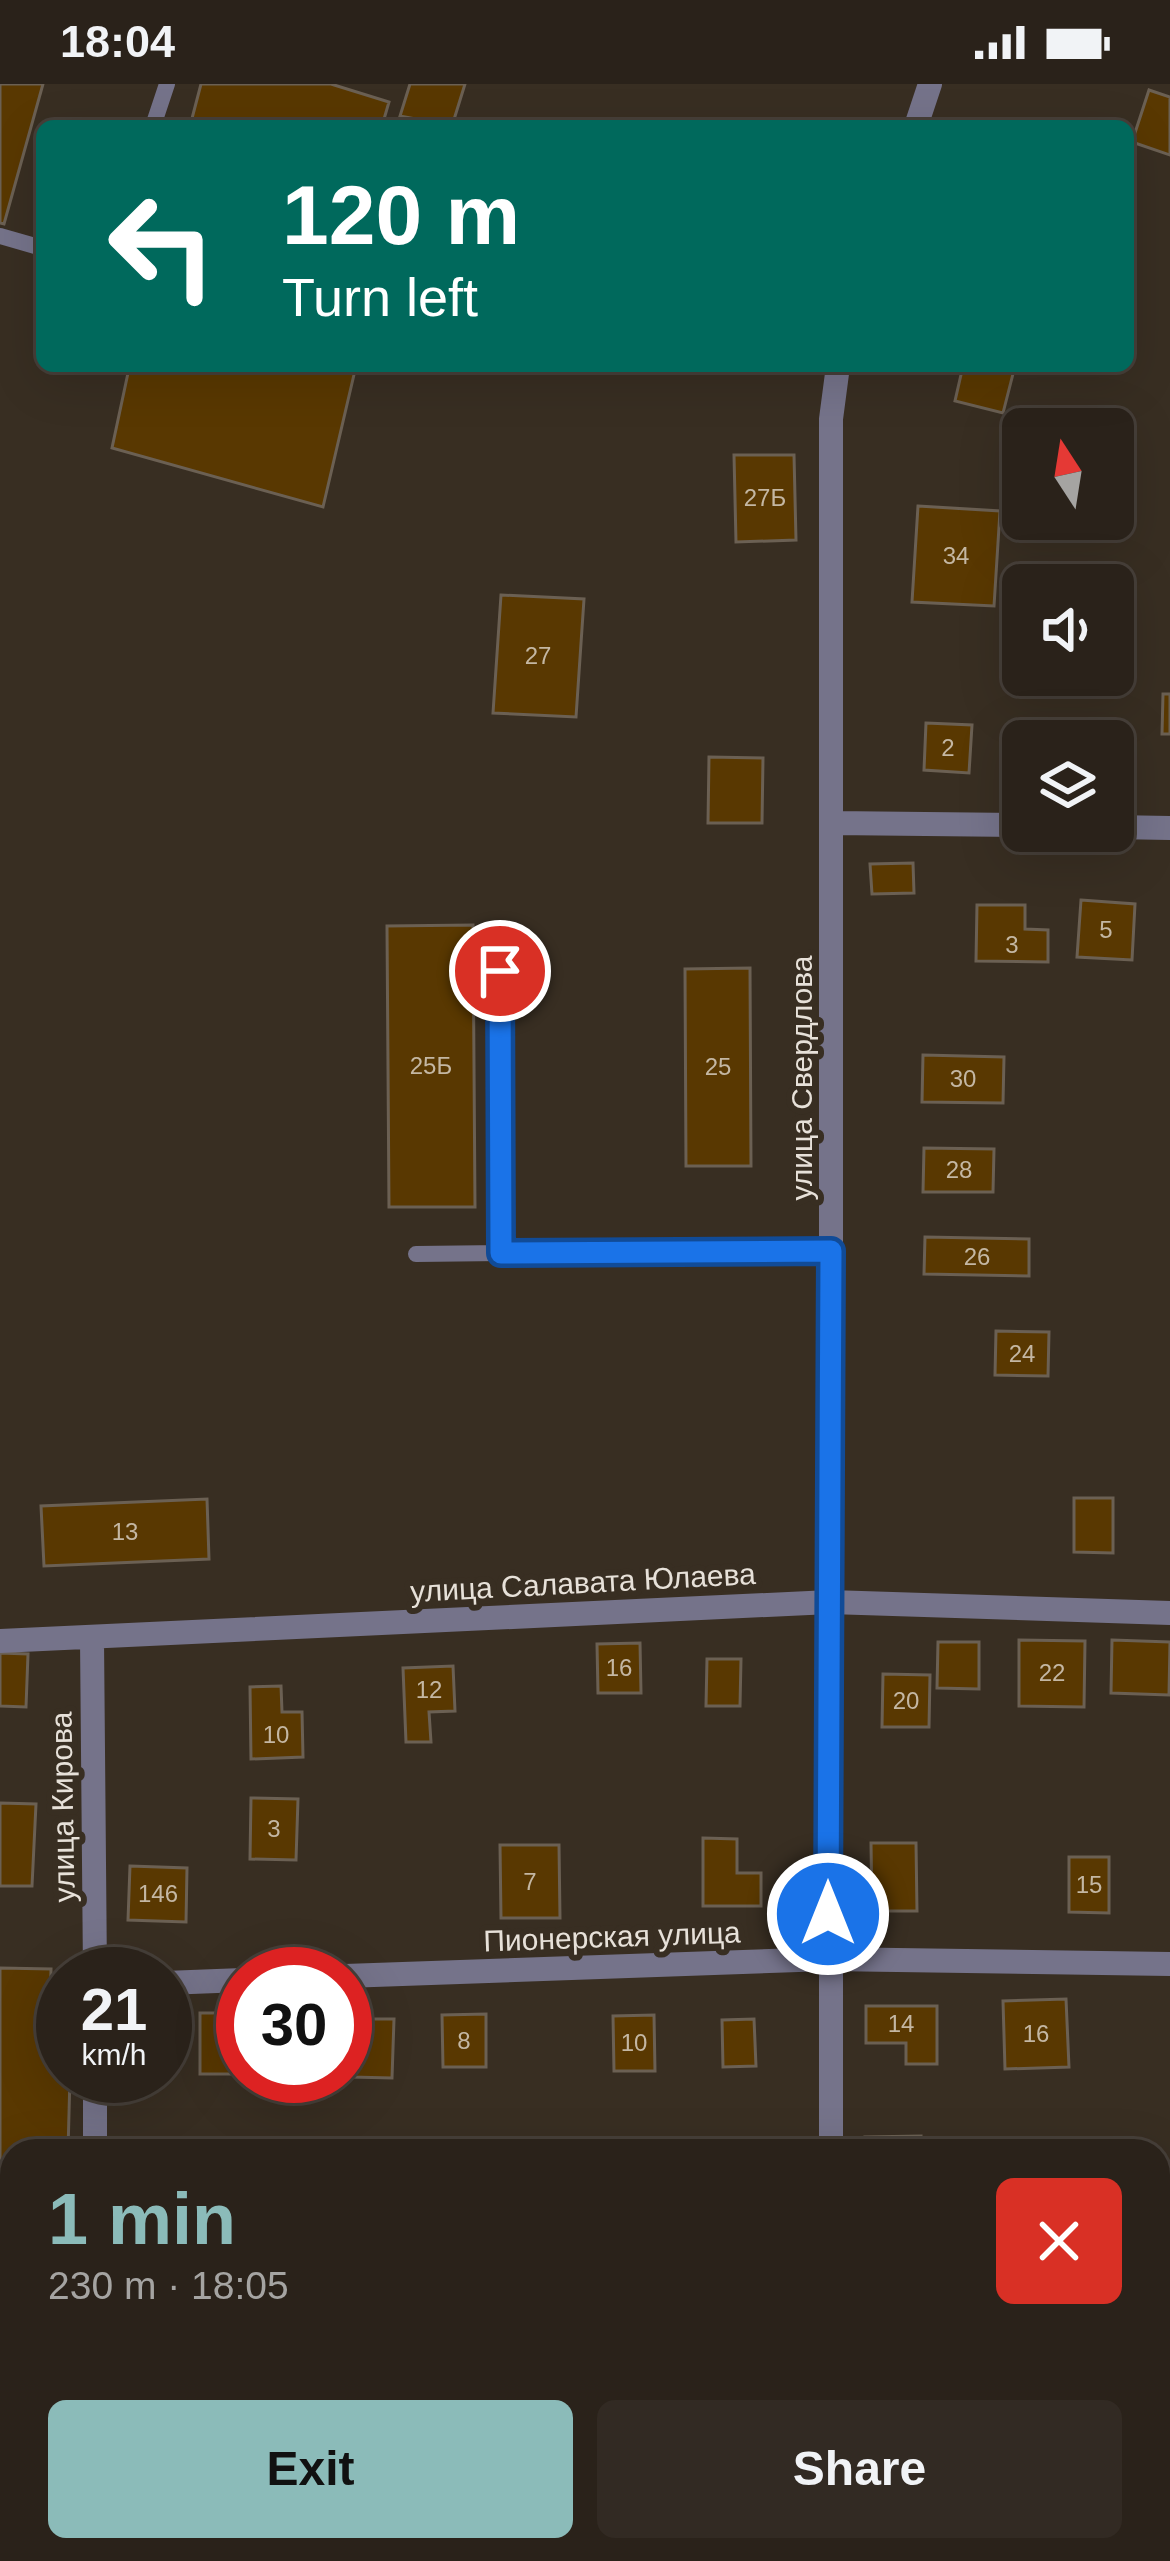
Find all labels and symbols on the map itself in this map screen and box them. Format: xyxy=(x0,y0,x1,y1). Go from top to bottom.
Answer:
north arrow xyxy=(1002,408,1134,540)
house number: 27Б xyxy=(744,484,786,511)
house number: 34 xyxy=(943,542,969,569)
house number: 27 xyxy=(525,642,551,669)
house number: 2 xyxy=(941,734,955,761)
house number: 5 xyxy=(1099,916,1113,943)
pin xyxy=(449,920,551,1022)
house number: 3 xyxy=(1005,931,1019,958)
street label: улица Свердлова xyxy=(785,955,818,1201)
house number: 25Б xyxy=(410,1052,452,1079)
house number: 25 xyxy=(705,1053,731,1080)
house number: 30 xyxy=(950,1065,976,1092)
house number: 28 xyxy=(946,1156,972,1183)
house number: 26 xyxy=(964,1243,990,1270)
house number: 24 xyxy=(1009,1340,1035,1367)
house number: 13 xyxy=(112,1518,138,1545)
street label: улица Салавата Юлаева xyxy=(409,1557,757,1608)
house number: 16 xyxy=(606,1654,632,1681)
house number: 22 xyxy=(1039,1659,1065,1686)
house number: 12 xyxy=(416,1676,442,1703)
house number: 20 xyxy=(893,1687,919,1714)
street label: улица Кирова xyxy=(44,1711,81,1903)
house number: 10 xyxy=(263,1721,289,1748)
house number: 3 xyxy=(267,1815,281,1842)
position arrow xyxy=(765,1851,891,1977)
house number: 7 xyxy=(523,1868,537,1895)
house number: 15 xyxy=(1076,1871,1102,1898)
house number: 146 xyxy=(138,1880,178,1907)
street label: Пионерская улица xyxy=(483,1916,742,1957)
speed limit sign: 30 xyxy=(216,1947,372,2103)
house number: 14 xyxy=(888,2010,914,2037)
house number: 16 xyxy=(1023,2020,1049,2047)
house number: 8 xyxy=(457,2027,471,2054)
house number: 10 xyxy=(621,2029,647,2056)

